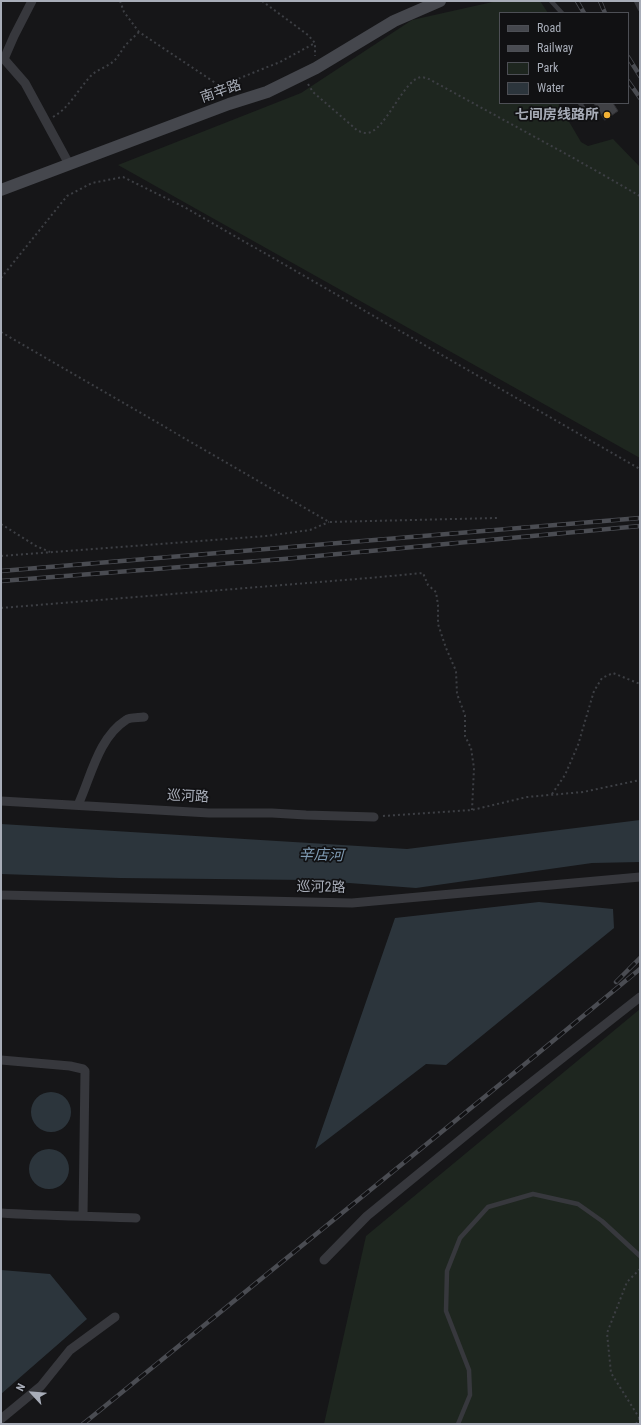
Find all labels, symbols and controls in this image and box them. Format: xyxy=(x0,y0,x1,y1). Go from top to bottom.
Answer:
legend xyxy=(499,12,629,104)
text: Road xyxy=(537,21,561,35)
text: Railway xyxy=(537,41,573,55)
text: Park xyxy=(537,61,558,75)
street label: 南辛路 xyxy=(198,77,244,107)
text: Water xyxy=(537,81,565,95)
place label: 七间房线路所 xyxy=(515,107,599,123)
marker: 七间房线路所 xyxy=(602,110,612,120)
street label: 巡河路 xyxy=(167,788,209,806)
water label: 辛店河 xyxy=(298,847,344,865)
street label: 巡河2路 xyxy=(296,879,346,897)
north arrow xyxy=(12,1373,52,1413)
text: N xyxy=(13,1382,28,1393)

